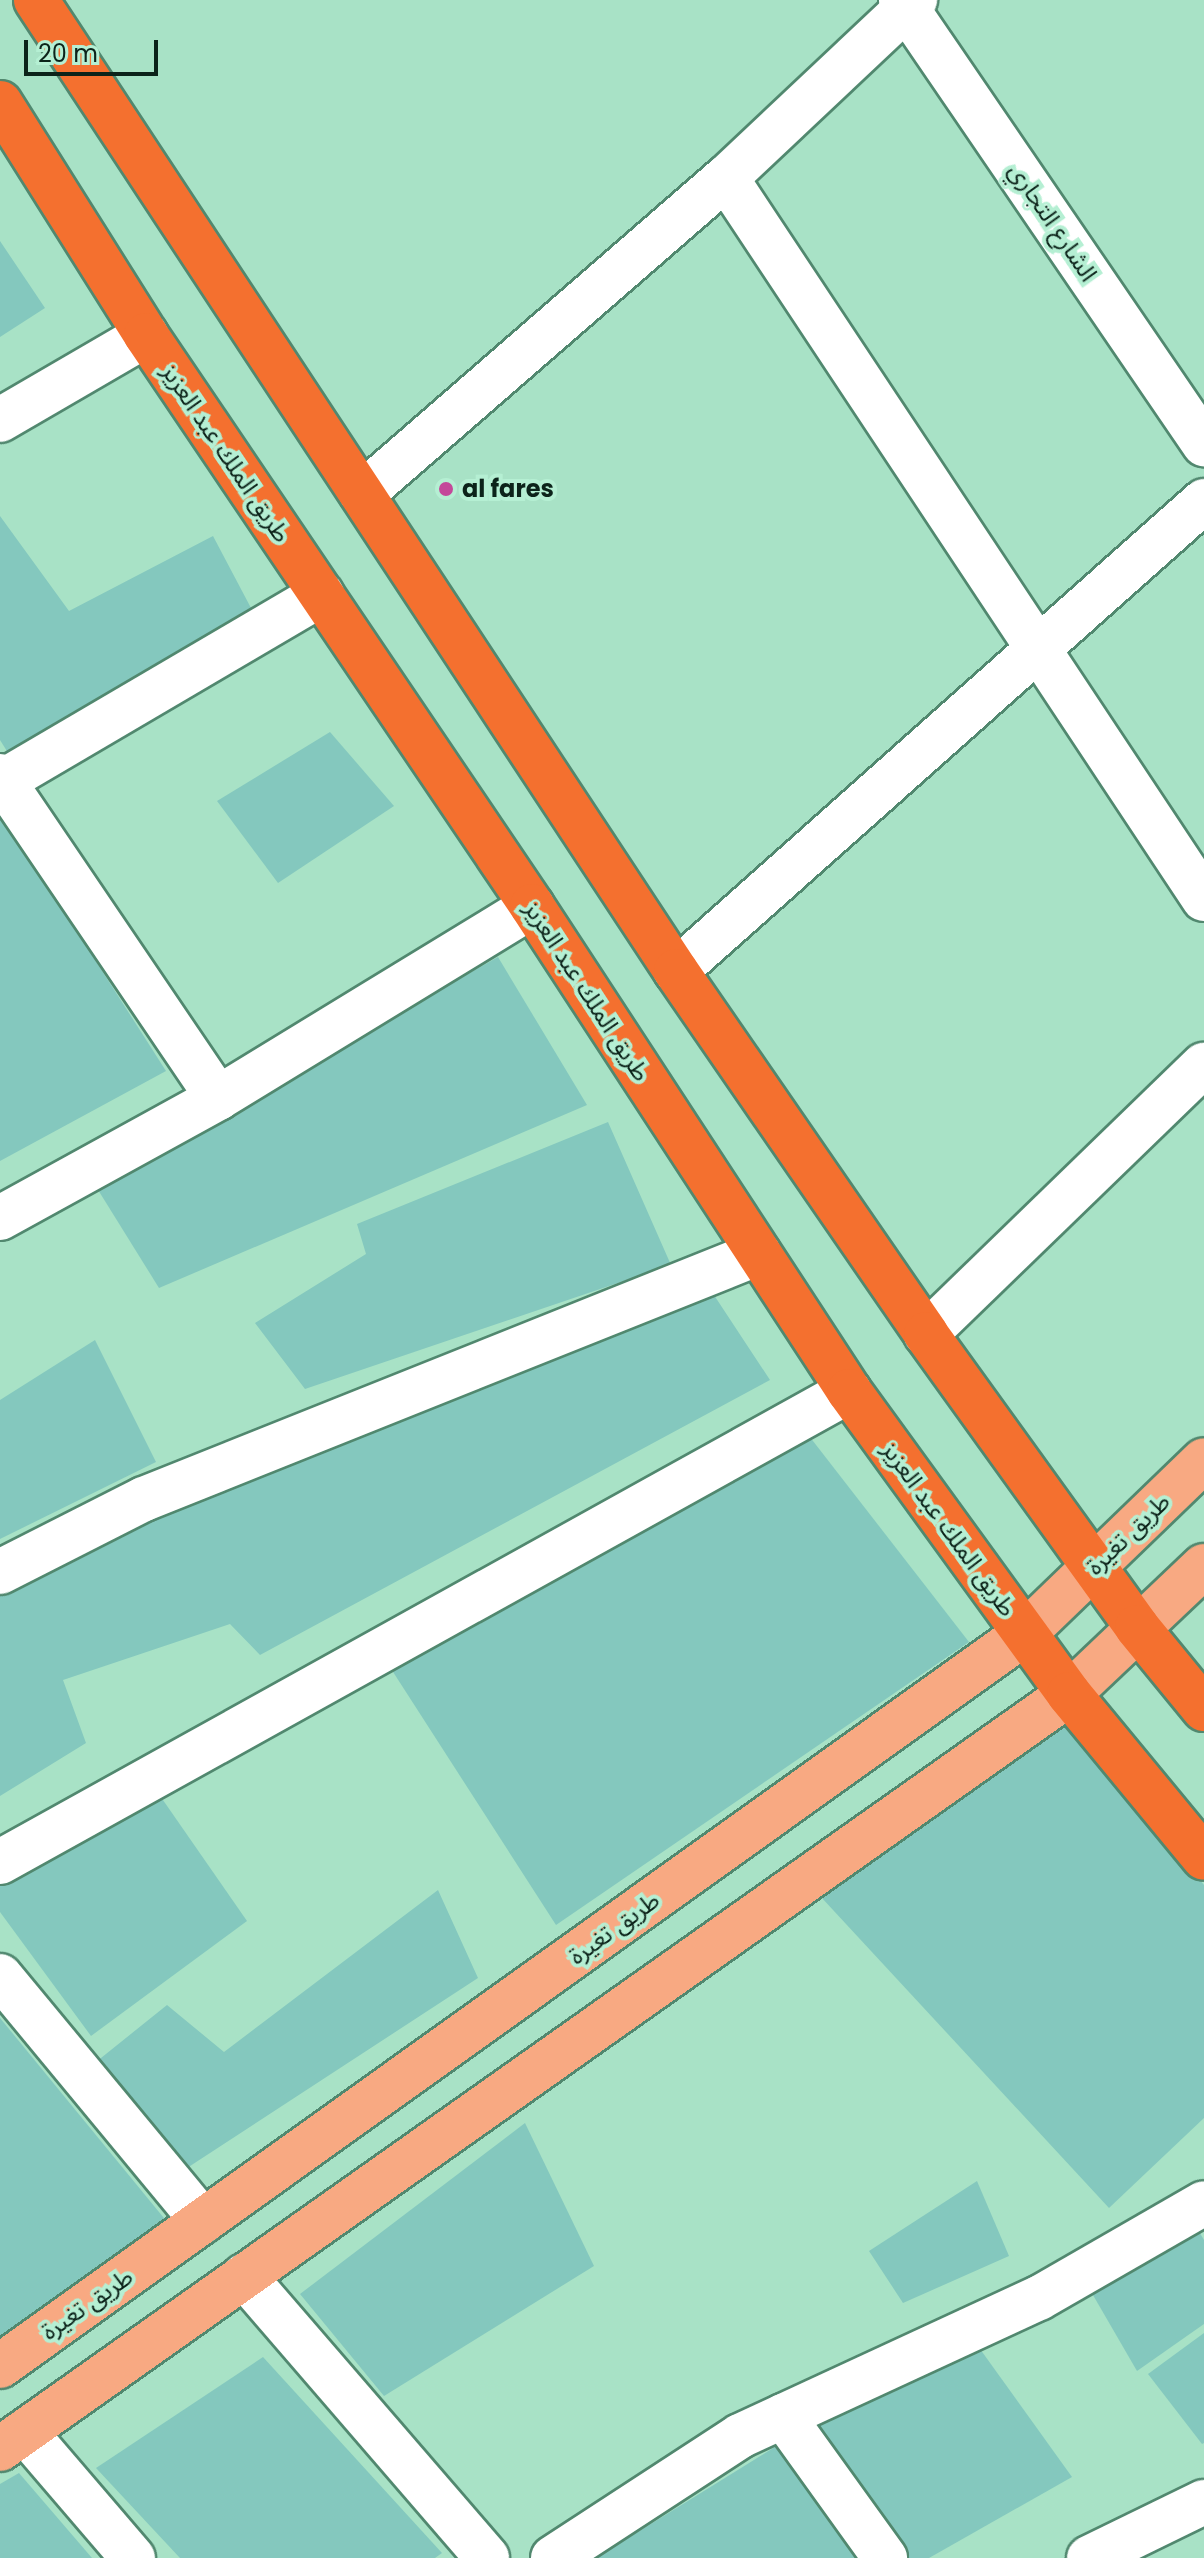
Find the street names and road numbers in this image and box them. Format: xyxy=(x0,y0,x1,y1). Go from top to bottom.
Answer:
street label: الشارع التجاري xyxy=(1003,157,1103,287)
street label: طريق الملك عبد العزيز xyxy=(156,358,296,548)
street label: طريق الملك عبد العزيز xyxy=(518,896,656,1086)
street label: طريق الملك عبد العزيز xyxy=(876,1436,1022,1622)
street label: طريق تغيرة xyxy=(1080,1487,1176,1581)
street label: طريق تغيرة xyxy=(563,1886,665,1970)
street label: طريق تغيرة xyxy=(36,2262,138,2346)

